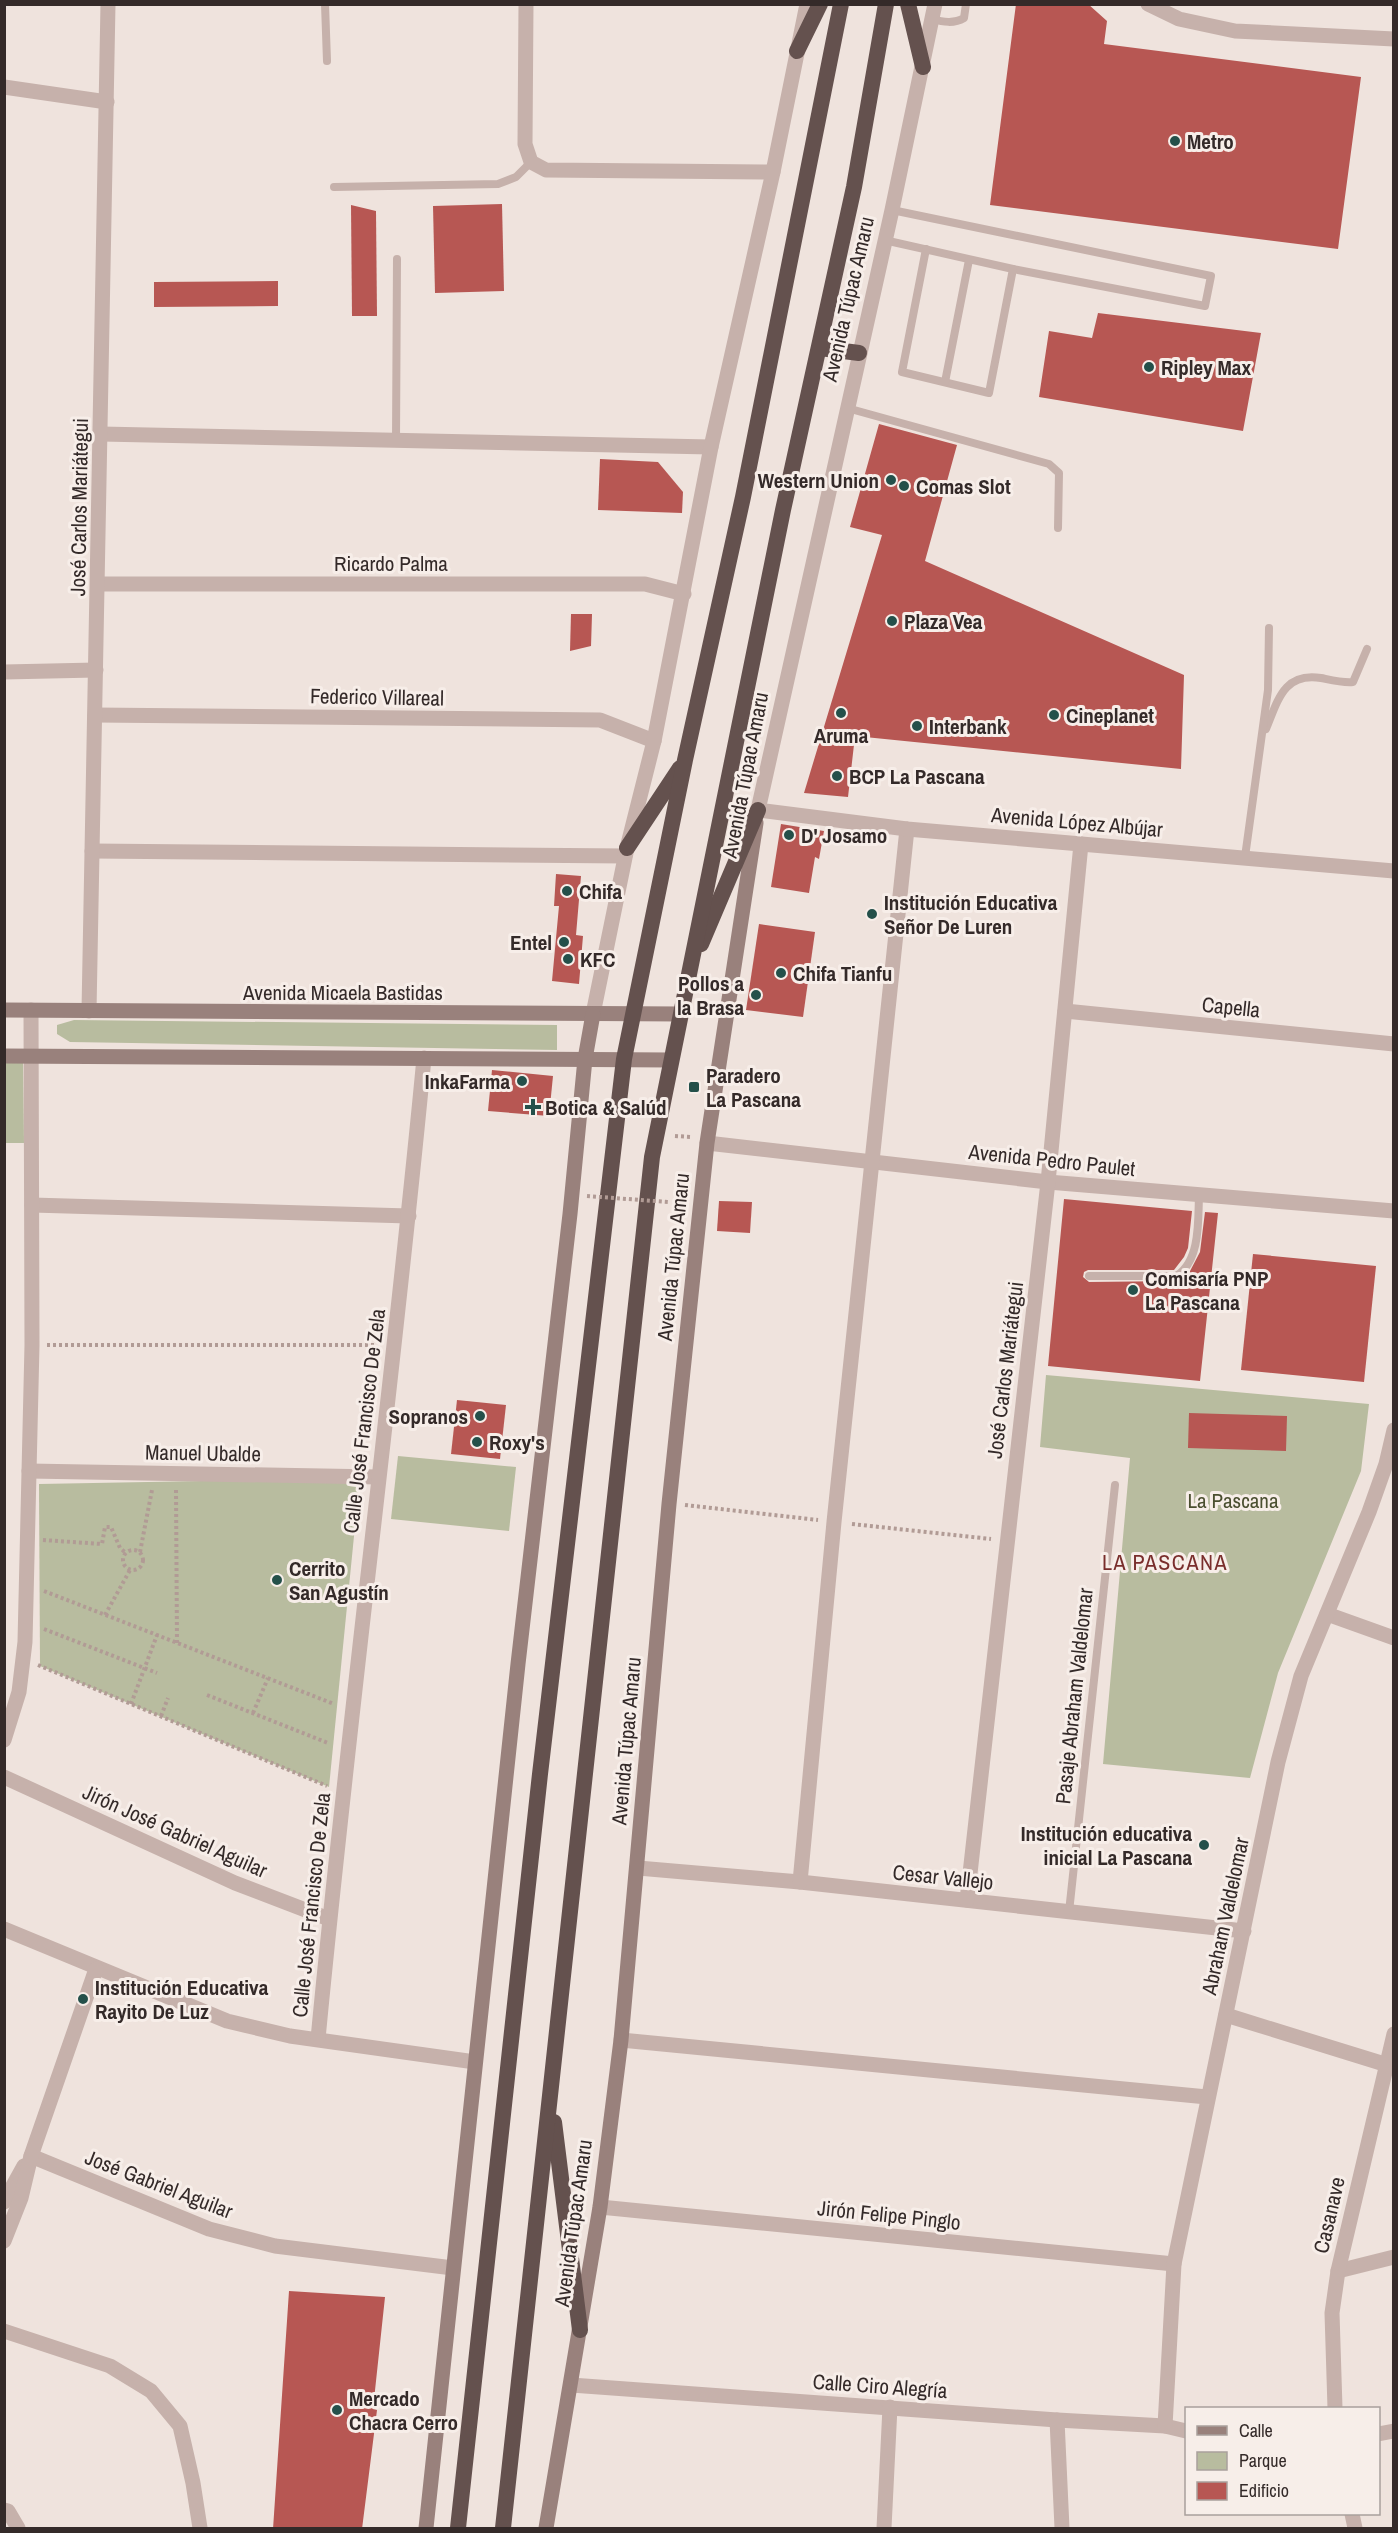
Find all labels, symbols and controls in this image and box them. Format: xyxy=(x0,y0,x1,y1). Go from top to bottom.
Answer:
place label: Metro xyxy=(1187,127,1234,156)
marker: Metro xyxy=(1168,134,1182,148)
street label: Avenida Túpac Amaru xyxy=(815,214,881,385)
place label: Ripley Max xyxy=(1161,353,1251,382)
marker: Ripley Max xyxy=(1142,360,1156,374)
street label: José Carlos Mariátegui xyxy=(63,418,95,596)
place label: Western Union xyxy=(758,466,879,495)
place label: Comas Slot xyxy=(916,472,1011,501)
marker: Western Union xyxy=(884,473,898,487)
marker: Comas Slot xyxy=(897,479,911,493)
street label: Ricardo Palma xyxy=(334,549,448,578)
place label: Plaza Vea xyxy=(904,607,983,636)
marker: Plaza Vea xyxy=(885,614,899,628)
street label: Federico Villareal xyxy=(310,681,444,713)
street label: Avenida Túpac Amaru xyxy=(715,690,775,861)
place label: Cineplanet xyxy=(1066,701,1154,730)
marker: Aruma xyxy=(834,706,848,720)
marker: Cineplanet xyxy=(1047,708,1061,722)
place label: Interbank xyxy=(929,712,1007,741)
marker: Interbank xyxy=(910,719,924,733)
place label: Aruma xyxy=(814,721,869,750)
place label: BCP La Pascana xyxy=(849,762,985,791)
marker: BCP La Pascana xyxy=(830,769,844,783)
street label: Avenida López Albújar xyxy=(989,800,1164,844)
place label: D' Josamo xyxy=(801,821,887,850)
marker: D' Josamo xyxy=(782,828,796,842)
place label: Chifa xyxy=(579,877,622,906)
marker: Chifa xyxy=(560,884,574,898)
place label: Institución Educativa Señor De Luren xyxy=(884,888,1058,941)
marker: Institución Educativa Señor De Luren xyxy=(865,907,879,921)
place label: Entel xyxy=(510,928,552,957)
marker: Entel xyxy=(557,935,571,949)
place label: KFC xyxy=(580,945,615,974)
marker: KFC xyxy=(561,952,575,966)
place label: Chifa Tianfu xyxy=(793,959,892,988)
marker: Chifa Tianfu xyxy=(774,966,788,980)
place label: Pollos a la Brasa xyxy=(677,969,744,1022)
street label: Avenida Micaela Bastidas xyxy=(242,978,443,1007)
marker: Pollos a la Brasa xyxy=(749,988,763,1002)
street label: Capella xyxy=(1200,990,1262,1025)
place label: Paradero La Pascana xyxy=(706,1061,801,1114)
place label: InkaFarma xyxy=(425,1067,510,1096)
marker: InkaFarma xyxy=(515,1074,529,1088)
marker: Paradero La Pascana xyxy=(687,1080,701,1094)
place label: Botica & Salúd xyxy=(545,1093,667,1122)
marker: Botica & Salúd xyxy=(526,1100,540,1114)
street label: Avenida Pedro Paulet xyxy=(966,1137,1137,1183)
street label: Avenida Túpac Amaru xyxy=(650,1172,696,1343)
place label: Comisaría PNP La Pascana xyxy=(1145,1264,1268,1317)
street label: José Carlos Mariátegui xyxy=(980,1280,1030,1460)
marker: Comisaría PNP La Pascana xyxy=(1126,1283,1140,1297)
street label: Calle José Francisco De Zela xyxy=(336,1307,392,1535)
place label: Sopranos xyxy=(389,1402,468,1431)
marker: Sopranos xyxy=(473,1409,487,1423)
place label: Roxy's xyxy=(489,1428,545,1457)
marker: Roxy's xyxy=(470,1435,484,1449)
street label: Manuel Ubalde xyxy=(145,1437,261,1469)
park label: La Pascana xyxy=(1188,1486,1279,1515)
district label: LA PASCANA xyxy=(1102,1547,1228,1577)
place label: Cerrito San Agustín xyxy=(289,1554,389,1607)
marker: Cerrito San Agustín xyxy=(270,1573,284,1587)
street label: Pasaje Abraham Valdelomar xyxy=(1048,1586,1100,1805)
street label: Avenida Túpac Amaru xyxy=(604,1656,648,1827)
street label: Jirón José Gabriel Aguilar xyxy=(78,1777,272,1885)
street label: Calle José Francisco De Zela xyxy=(285,1791,337,2019)
place label: Institución educativa inicial La Pascana xyxy=(1021,1819,1192,1872)
street label: Abraham Valdelomar xyxy=(1194,1834,1256,1998)
marker: Institución educativa inicial La Pascana xyxy=(1197,1838,1211,1852)
street label: Cesar Vallejo xyxy=(891,1857,995,1897)
place label: Institución Educativa Rayito De Luz xyxy=(95,1973,269,2026)
marker: Institución Educativa Rayito De Luz xyxy=(76,1992,90,2006)
street label: Avenida Túpac Amaru xyxy=(547,2138,599,2309)
street label: José Gabriel Aguilar xyxy=(81,2143,237,2226)
street label: Casanave xyxy=(1306,2174,1352,2256)
street label: Jirón Felipe Pinglo xyxy=(816,2193,962,2237)
street label: Calle Ciro Alegría xyxy=(812,2367,949,2405)
place label: Mercado Chacra Cerro xyxy=(349,2384,458,2437)
marker: Mercado Chacra Cerro xyxy=(330,2403,344,2417)
legend xyxy=(1185,2407,1380,2515)
text: Calle xyxy=(1239,2418,1273,2443)
text: Parque xyxy=(1239,2448,1287,2473)
text: Edificio xyxy=(1239,2478,1289,2503)

